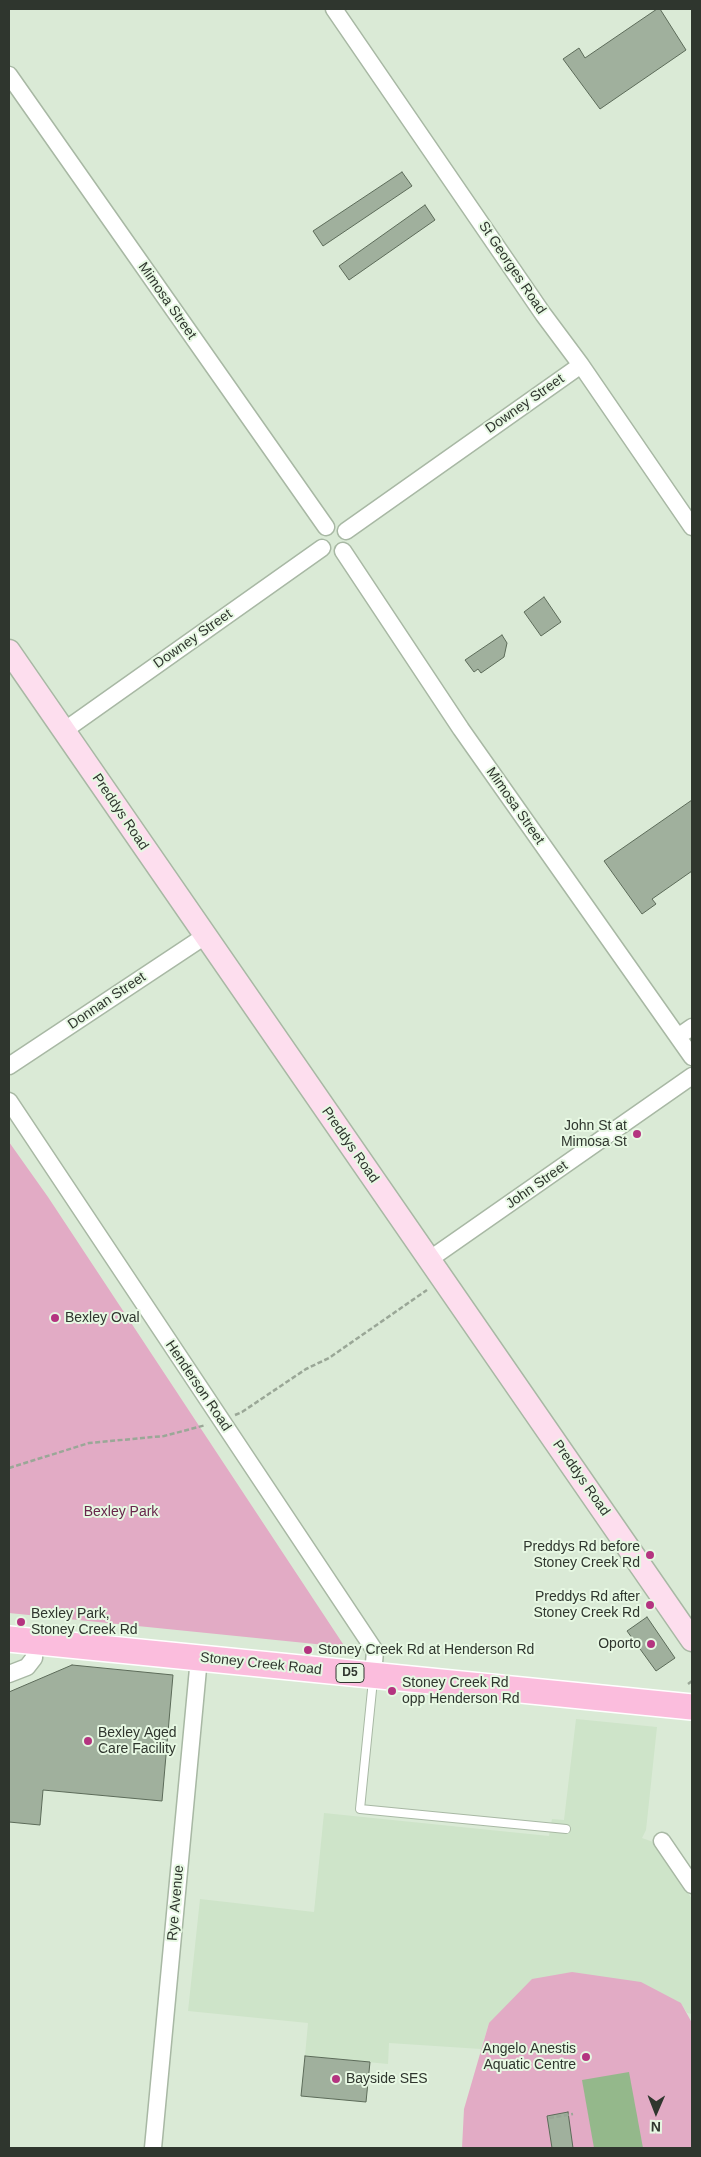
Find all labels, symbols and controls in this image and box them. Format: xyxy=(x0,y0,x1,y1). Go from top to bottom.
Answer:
street label: St Georges Road xyxy=(475,218,549,318)
street label: Mimosa Street xyxy=(134,259,200,343)
street label: Downey Street xyxy=(483,371,567,437)
street label: Downey Street xyxy=(151,606,235,672)
street label: Mimosa Street xyxy=(482,764,548,848)
street label: Preddys Road xyxy=(88,771,152,853)
street label: Donnan Street xyxy=(65,969,149,1033)
street label: Preddys Road xyxy=(318,1104,382,1186)
place label: John St at Mimosa St xyxy=(561,1118,627,1150)
marker: John St at Mimosa St xyxy=(631,1128,643,1140)
street label: John Street xyxy=(503,1158,571,1212)
place label: Bexley Oval xyxy=(65,1310,140,1326)
marker: Bexley Oval xyxy=(49,1312,61,1324)
street label: Henderson Road xyxy=(161,1337,235,1435)
street label: Preddys Road xyxy=(549,1437,613,1519)
park label: Bexley Park xyxy=(84,1504,158,1520)
place label: Preddys Rd before Stoney Creek Rd xyxy=(523,1539,640,1571)
marker: Preddys Rd before Stoney Creek Rd xyxy=(644,1549,656,1561)
place label: Preddys Rd after Stoney Creek Rd xyxy=(533,1589,640,1621)
marker: Preddys Rd after Stoney Creek Rd xyxy=(644,1599,656,1611)
place label: Bexley Park, Stoney Creek Rd xyxy=(31,1606,138,1638)
marker: Bexley Park, Stoney Creek Rd xyxy=(15,1616,27,1628)
place label: Oporto xyxy=(598,1636,641,1652)
marker: Oporto xyxy=(645,1638,657,1650)
place label: Stoney Creek Rd at Henderson Rd xyxy=(318,1642,534,1658)
marker: Stoney Creek Rd at Henderson Rd xyxy=(302,1644,314,1656)
street label: Stoney Creek Road xyxy=(199,1649,323,1679)
road number: D5 xyxy=(336,1664,364,1682)
place label: Stoney Creek Rd opp Henderson Rd xyxy=(402,1675,520,1708)
marker: Stoney Creek Rd opp Henderson Rd xyxy=(386,1685,398,1697)
place label: Bexley Aged Care Facility xyxy=(98,1725,177,1758)
marker: Bexley Aged Care Facility xyxy=(82,1735,94,1747)
street label: Rye Avenue xyxy=(164,1864,188,1942)
place label: Angelo Anestis Aquatic Centre xyxy=(483,2041,576,2074)
marker: Angelo Anestis Aquatic Centre xyxy=(580,2051,592,2063)
place label: Bayside SES xyxy=(346,2071,428,2087)
marker: Bayside SES xyxy=(330,2073,342,2085)
north arrow xyxy=(631,2087,681,2137)
text: N xyxy=(651,2119,661,2135)

